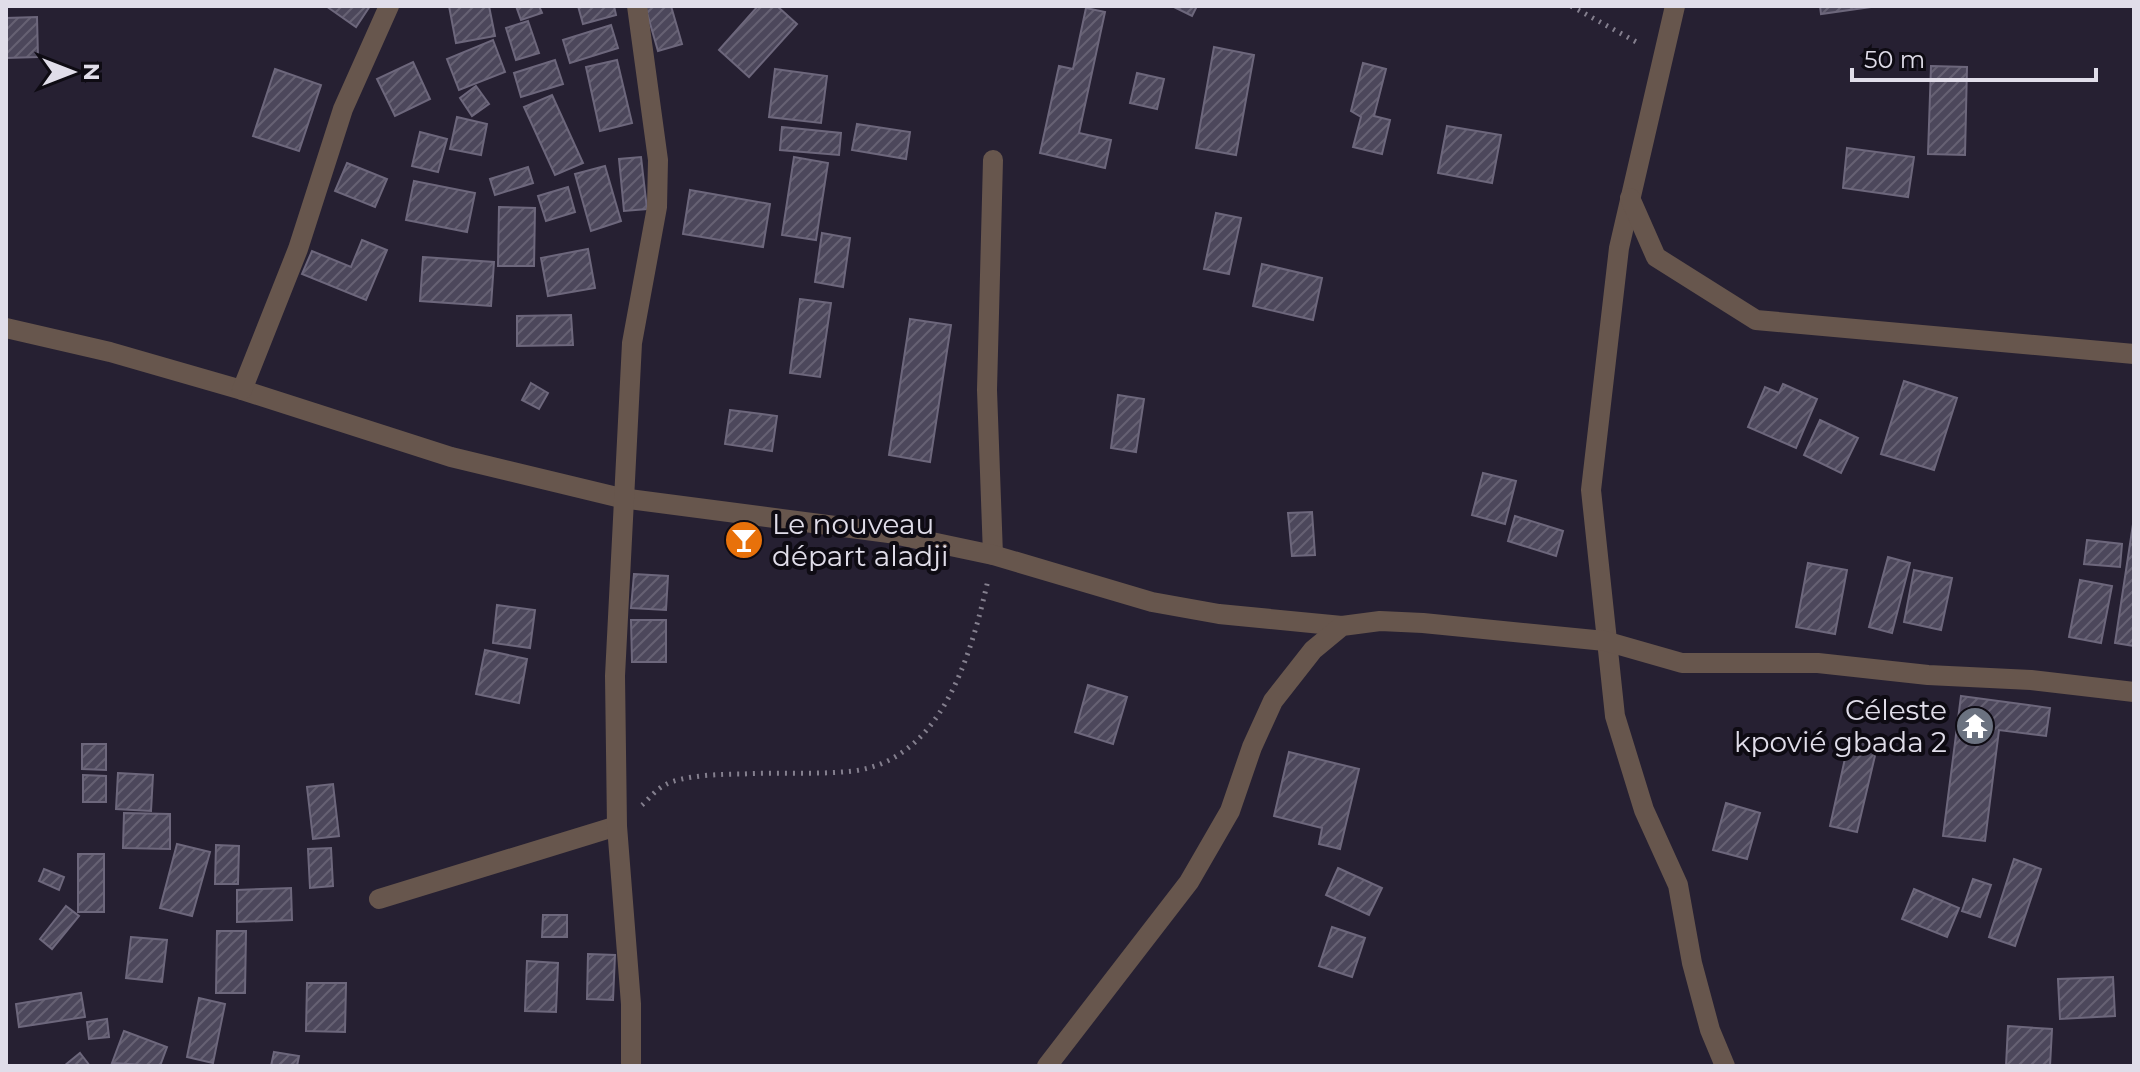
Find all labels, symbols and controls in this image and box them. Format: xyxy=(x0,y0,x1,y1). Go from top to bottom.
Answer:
north arrow xyxy=(32,32,112,112)
scale bar xyxy=(1852,32,2096,82)
text: 50 m xyxy=(1864,45,1925,74)
text: N xyxy=(78,63,105,81)
place label: Le nouveau départ aladji xyxy=(772,507,948,573)
bar icon: Le nouveau départ aladji xyxy=(723,519,765,561)
place label: Céleste kpovié gbada 2 xyxy=(1734,693,1947,759)
temple icon: Céleste kpovié gbada 2 xyxy=(1954,705,1996,747)

